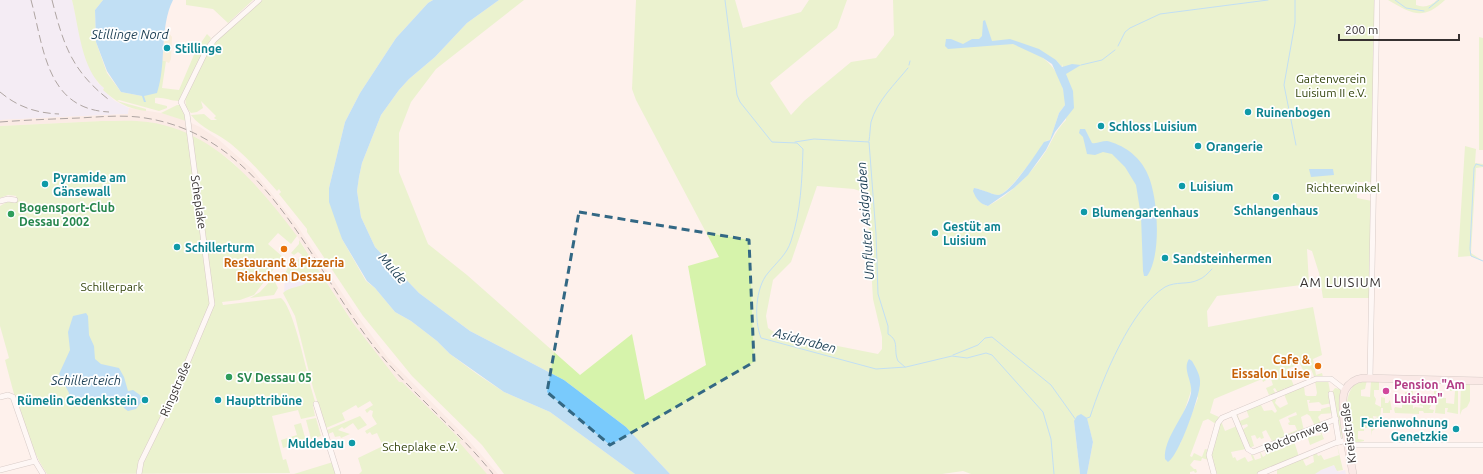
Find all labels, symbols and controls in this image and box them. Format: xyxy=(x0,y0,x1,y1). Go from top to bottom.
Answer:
scale bar xyxy=(1339,16,1459,42)
text: 200 m xyxy=(1345,23,1378,36)
water label: Stillinge Nord xyxy=(90,27,169,41)
place label: Stillinge xyxy=(175,42,222,55)
marker: Stillinge xyxy=(162,43,172,53)
park label: Gartenverein Luisium II e.V. xyxy=(1295,72,1367,99)
place label: Ruinenbogen xyxy=(1256,106,1331,119)
marker: Ruinenbogen xyxy=(1243,107,1253,117)
place label: Schloss Luisium xyxy=(1109,120,1197,133)
marker: Schloss Luisium xyxy=(1096,121,1106,131)
place label: Orangerie xyxy=(1206,140,1263,153)
marker: Orangerie xyxy=(1193,141,1203,151)
water label: Umfluter Asidgraben xyxy=(854,161,877,281)
place label: Pyramide am Gänsewall xyxy=(53,171,126,198)
street label: Scheplake xyxy=(189,174,209,230)
marker: Pyramide am Gänsewall xyxy=(40,179,50,189)
place label: Luisium xyxy=(1190,180,1233,193)
marker: Luisium xyxy=(1177,181,1187,191)
park label: Richterwinkel xyxy=(1306,181,1380,194)
marker: Schlangenhaus xyxy=(1271,192,1281,202)
place label: Bogensport-Club Dessau 2002 xyxy=(19,201,115,228)
place label: Schlangenhaus xyxy=(1234,204,1318,217)
place label: Blumengartenhaus xyxy=(1092,206,1199,219)
marker: Blumengartenhaus xyxy=(1079,207,1089,217)
marker: Bogensport-Club Dessau 2002 xyxy=(6,209,16,219)
place label: Gestüt am Luisium xyxy=(943,220,1001,247)
marker: Gestüt am Luisium xyxy=(930,228,940,238)
place label: Schillerturm xyxy=(185,241,255,254)
marker: Schillerturm xyxy=(172,242,182,252)
marker: Restaurant & Pizzeria Riekchen Dessau xyxy=(279,244,289,254)
water label: Mulde xyxy=(376,250,410,286)
place label: Sandsteinhermen xyxy=(1173,252,1272,265)
marker: Sandsteinhermen xyxy=(1160,253,1170,263)
place label: Restaurant & Pizzeria Riekchen Dessau xyxy=(224,256,344,283)
district label: AM LUISIUM xyxy=(1300,275,1382,289)
park label: Schillerpark xyxy=(81,280,143,293)
water label: Asidgraben xyxy=(771,325,838,355)
place label: Cafe & Eissalon Luise xyxy=(1231,353,1311,380)
street label: Ringstraße xyxy=(157,360,193,418)
marker: Cafe & Eissalon Luise xyxy=(1313,361,1323,371)
place label: SV Dessau 05 xyxy=(237,371,312,384)
marker: SV Dessau 05 xyxy=(224,372,234,382)
water label: Schillerteich xyxy=(50,373,121,387)
place label: Pension "Am Luisium" xyxy=(1394,378,1465,405)
marker: Pension "Am Luisium" xyxy=(1381,386,1391,396)
place label: Rümelin Gedenkstein xyxy=(17,394,137,407)
place label: Haupttribüne xyxy=(226,394,302,407)
marker: Rümelin Gedenkstein xyxy=(140,395,150,405)
marker: Haupttribüne xyxy=(213,395,223,405)
street label: Kreisstraße xyxy=(1338,402,1358,464)
place label: Ferienwohnung Genetzkie xyxy=(1361,416,1448,443)
street label: Rotdornweg xyxy=(1262,417,1330,455)
marker: Ferienwohnung Genetzkie xyxy=(1451,424,1461,434)
place label: Muldebau xyxy=(288,437,344,450)
marker: Muldebau xyxy=(347,438,357,448)
park label: Scheplake e.V. xyxy=(382,440,458,453)

